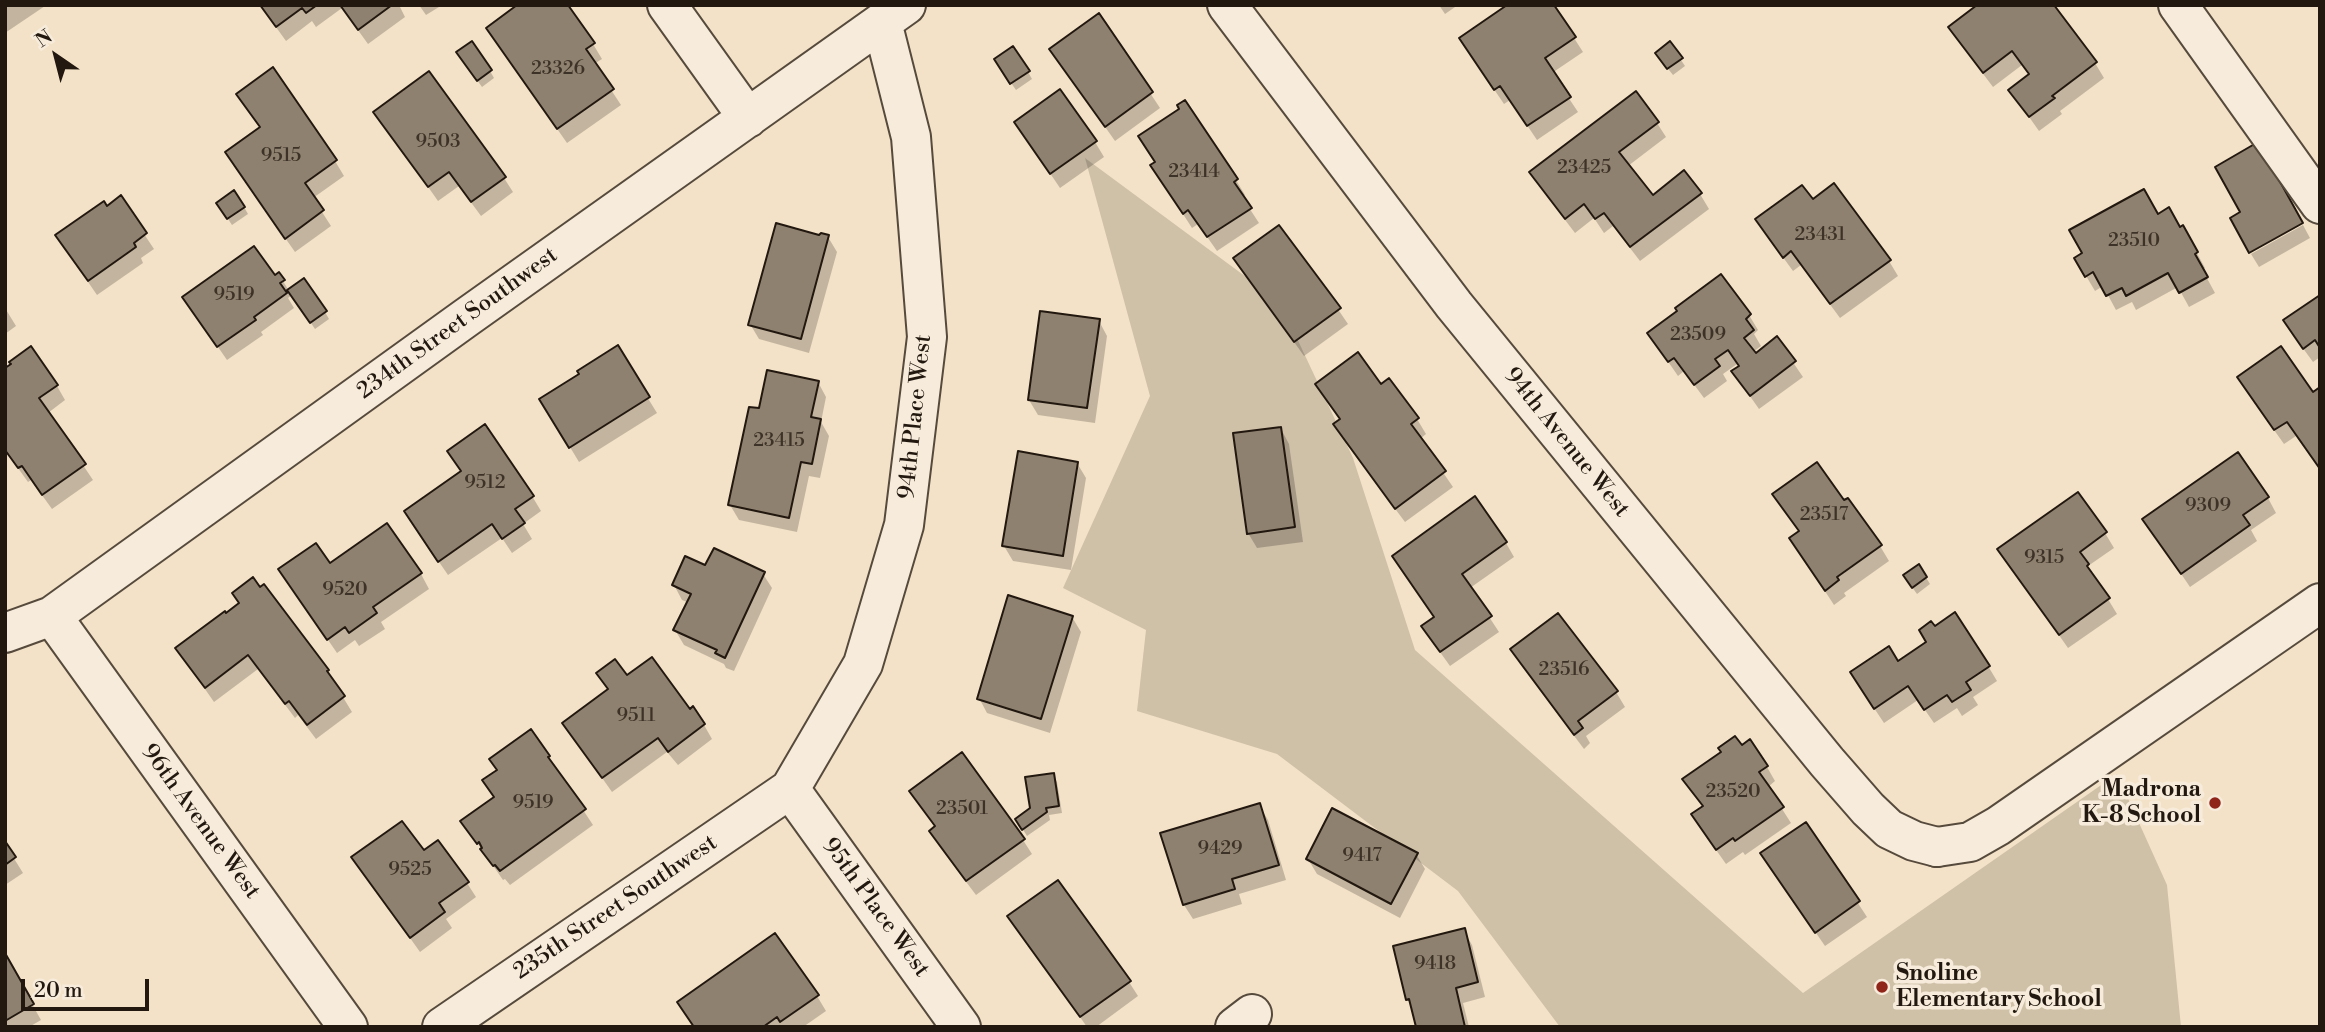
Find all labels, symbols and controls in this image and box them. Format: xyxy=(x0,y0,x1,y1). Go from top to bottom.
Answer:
north arrow xyxy=(21,21,91,91)
text: N xyxy=(31,25,57,53)
house number: 23326 xyxy=(531,58,585,80)
house number: 9503 xyxy=(415,131,461,153)
house number: 9515 xyxy=(261,145,301,167)
house number: 23425 xyxy=(1557,157,1611,179)
house number: 23414 xyxy=(1168,161,1220,183)
house number: 23431 xyxy=(1794,224,1846,246)
house number: 23510 xyxy=(2108,230,2160,252)
street label: 234th Street Southwest xyxy=(352,242,564,406)
house number: 9519 xyxy=(213,284,255,306)
house number: 23509 xyxy=(1670,324,1726,346)
street label: 94th Place West xyxy=(894,333,938,501)
street label: 94th Avenue West xyxy=(1497,363,1635,523)
house number: 23415 xyxy=(753,430,805,452)
house number: 9512 xyxy=(464,472,506,494)
house number: 9309 xyxy=(2185,495,2231,517)
house number: 23517 xyxy=(1800,504,1848,526)
house number: 9315 xyxy=(2024,547,2064,569)
house number: 9520 xyxy=(322,579,368,601)
house number: 23516 xyxy=(1539,659,1589,681)
house number: 9511 xyxy=(617,705,655,727)
street label: 96th Avenue West xyxy=(135,739,265,905)
place label: Madrona K-8 School xyxy=(2082,776,2201,830)
house number: 23520 xyxy=(1705,781,1761,803)
house number: 9519 xyxy=(512,792,554,814)
marker: Madrona K-8 School xyxy=(2207,795,2223,811)
house number: 23501 xyxy=(936,798,988,820)
street label: 235th Street Southwest xyxy=(509,830,723,986)
street label: 95th Place West xyxy=(815,833,935,983)
house number: 9429 xyxy=(1197,838,1243,860)
house number: 9417 xyxy=(1342,845,1382,867)
house number: 9525 xyxy=(388,859,432,881)
house number: 9418 xyxy=(1414,953,1456,975)
place label: Snoline Elementary School xyxy=(1896,960,2102,1014)
scale bar xyxy=(24,965,152,1009)
text: 20 m xyxy=(34,978,83,1004)
marker: Snoline Elementary School xyxy=(1874,979,1890,995)

